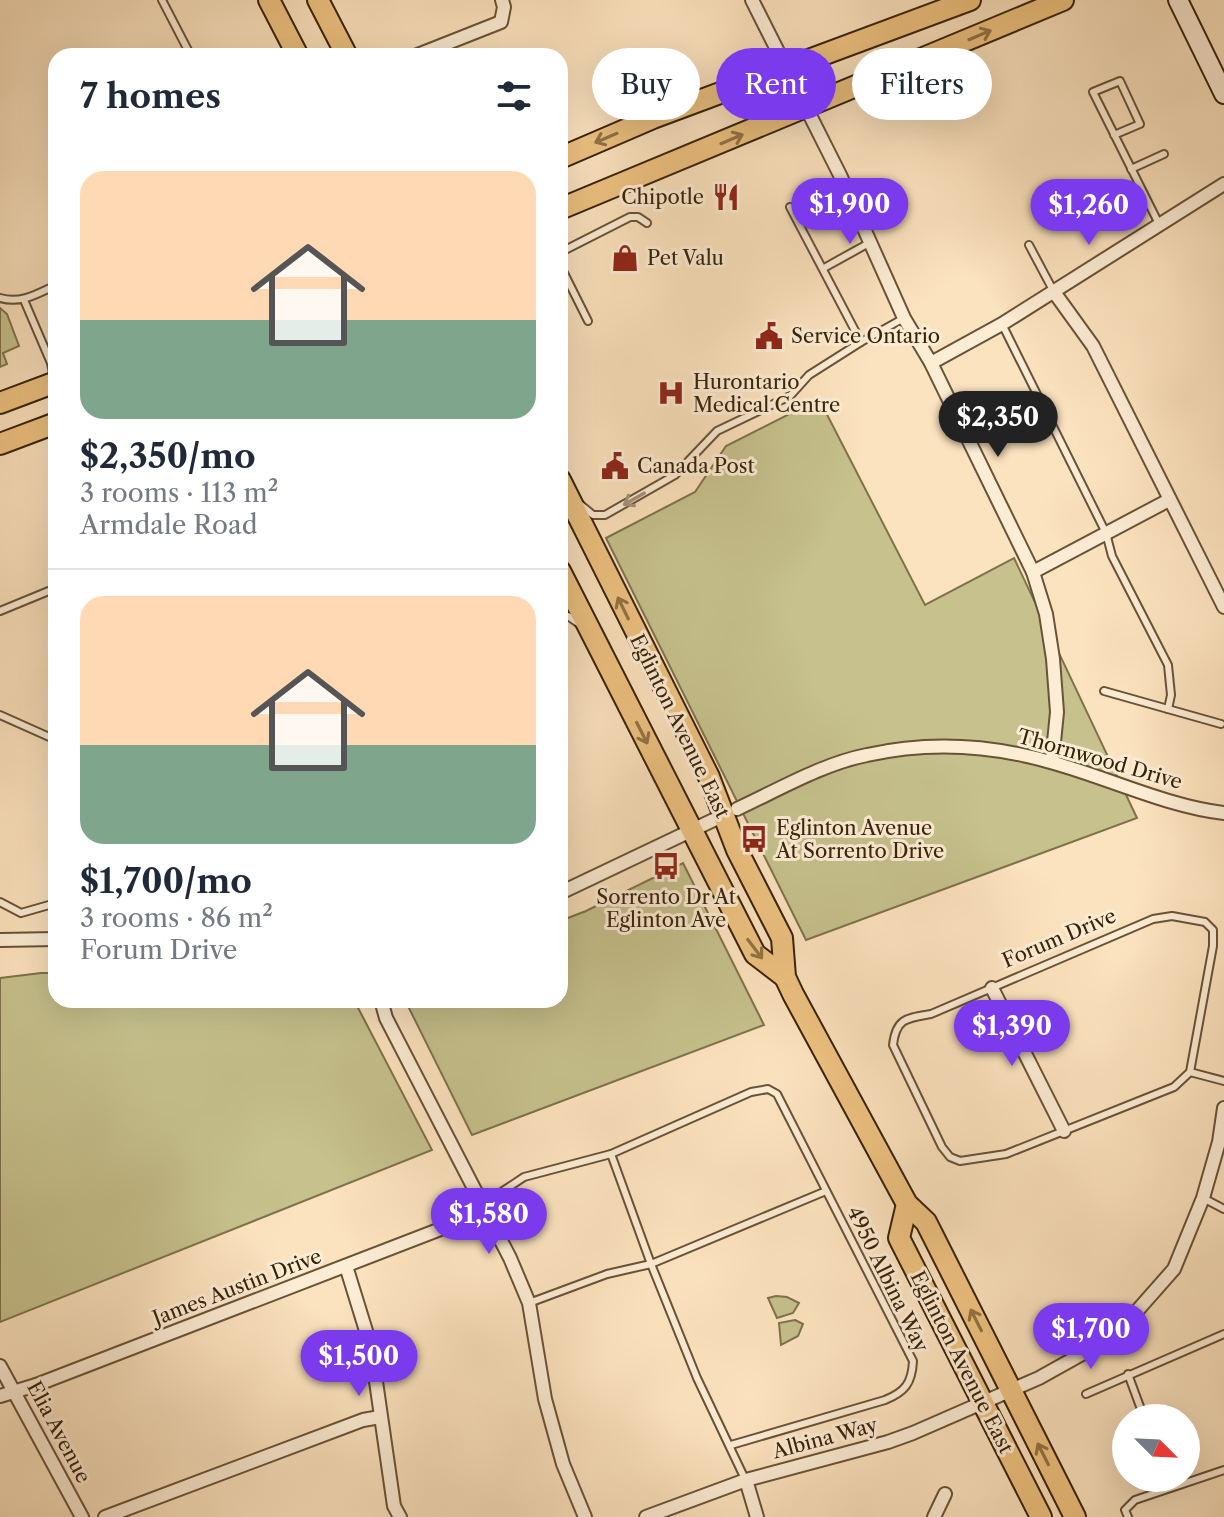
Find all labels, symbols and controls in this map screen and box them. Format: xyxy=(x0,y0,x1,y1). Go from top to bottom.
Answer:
one-way arrow xyxy=(967,26,992,41)
chip: Buy xyxy=(592,48,700,120)
chip: Rent xyxy=(716,48,836,120)
chip: Filters xyxy=(852,48,992,120)
icon: filters xyxy=(492,74,536,118)
text: 7 homes xyxy=(80,75,221,117)
one-way arrow xyxy=(719,131,743,146)
one-way arrow xyxy=(595,132,619,147)
pin: $1,900 xyxy=(785,178,915,246)
pin: $1,260 xyxy=(1024,179,1154,247)
restaurant icon: Chipotle xyxy=(711,182,741,212)
place label: Chipotle xyxy=(621,185,704,209)
text: $1,900 xyxy=(809,188,891,220)
text: $1,260 xyxy=(1049,189,1129,221)
icon: home xyxy=(236,223,380,367)
shop icon: Pet Valu xyxy=(610,243,640,273)
place label: Pet Valu xyxy=(647,246,724,270)
public building icon: Service Ontario xyxy=(754,321,784,351)
place label: Service Ontario xyxy=(791,324,940,348)
place label: Hurontario Medical Centre xyxy=(693,370,840,417)
hospital icon: Hurontario Medical Centre xyxy=(656,378,686,408)
pin: $2,350 xyxy=(933,391,1063,459)
text: $2,350 xyxy=(957,401,1039,433)
text: $2,350/mo xyxy=(80,435,256,477)
public building icon: Canada Post xyxy=(600,451,630,481)
place label: Canada Post xyxy=(637,454,755,478)
text: 3 rooms · 113 m² xyxy=(80,477,278,509)
one-way arrow xyxy=(622,491,646,507)
text: Armdale Road xyxy=(80,509,257,541)
one-way arrow xyxy=(615,596,630,620)
street label: Eglinton Avenue East xyxy=(625,630,735,822)
icon: home xyxy=(236,648,380,792)
one-way arrow xyxy=(635,720,651,744)
street label: Thornwood Drive xyxy=(1015,724,1185,794)
place label: Eglinton Avenue At Sorrento Drive xyxy=(775,816,944,863)
bus stop icon: Eglinton Avenue At Sorrento Drive xyxy=(739,824,769,854)
bus stop icon: Sorrento Dr At Eglinton Ave xyxy=(651,851,681,881)
text: $1,700/mo xyxy=(80,860,252,902)
place label: Sorrento Dr At Eglinton Ave xyxy=(596,885,736,932)
text: 3 rooms · 86 m² xyxy=(80,902,273,934)
street label: Forum Drive xyxy=(999,903,1119,973)
text: Forum Drive xyxy=(80,934,237,966)
one-way arrow xyxy=(746,938,763,959)
pin: $1,390 xyxy=(947,1000,1077,1068)
text: $1,390 xyxy=(972,1010,1052,1042)
pin: $1,580 xyxy=(424,1188,554,1256)
text: $1,580 xyxy=(449,1198,529,1230)
street label: 4950 Albina Way xyxy=(842,1202,934,1356)
street label: James Austin Drive xyxy=(146,1244,325,1331)
street label: Eglinton Avenue East xyxy=(906,1267,1018,1457)
pin: $1,700 xyxy=(1026,1303,1156,1371)
one-way arrow xyxy=(968,1309,983,1333)
text: $1,700 xyxy=(1051,1313,1131,1345)
pin: $1,500 xyxy=(294,1330,424,1398)
text: $1,500 xyxy=(319,1340,399,1372)
street label: Elia Avenue xyxy=(22,1377,96,1487)
north arrow xyxy=(1112,1404,1200,1492)
map controls xyxy=(1112,1404,1200,1492)
street label: Albina Way xyxy=(769,1412,881,1464)
one-way arrow xyxy=(1035,1442,1050,1466)

